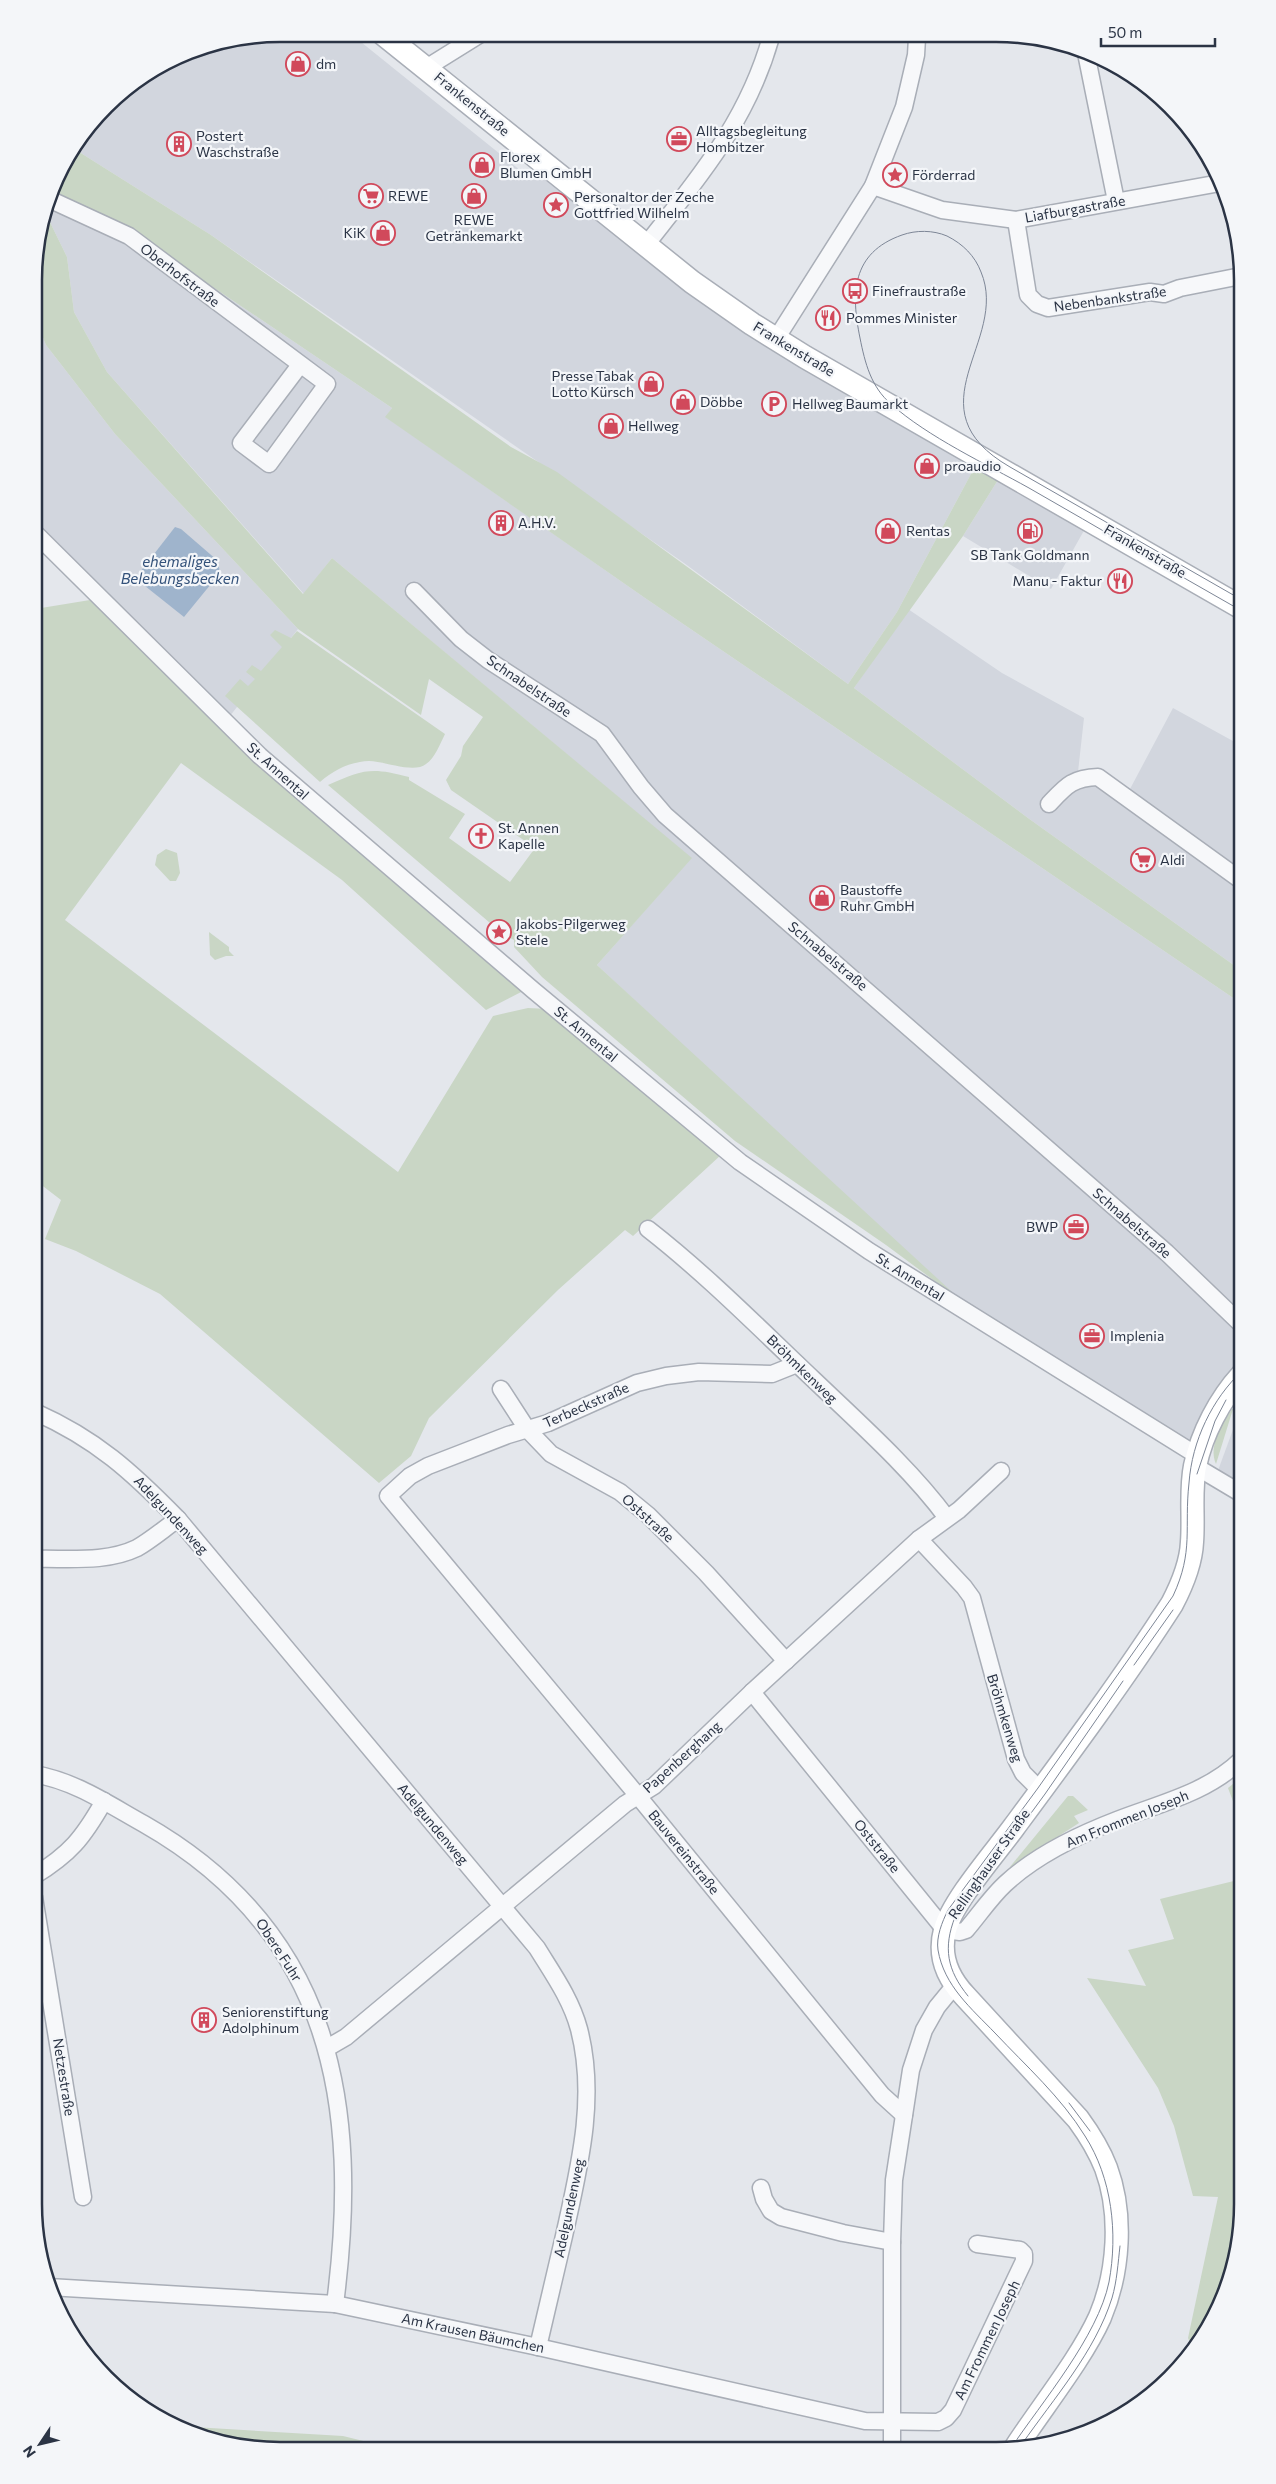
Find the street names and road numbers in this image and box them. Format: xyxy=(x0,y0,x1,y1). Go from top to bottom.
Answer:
street label: Frankenstraße xyxy=(431,68,513,139)
street label: Liafburgastraße xyxy=(1023,191,1126,226)
street label: Oberhofstraße xyxy=(137,239,223,310)
street label: Nebenbankstraße xyxy=(1053,282,1167,315)
street label: Frankenstraße xyxy=(750,318,838,380)
street label: Frankenstraße xyxy=(1101,520,1189,581)
street label: Schnabelstraße xyxy=(484,651,575,720)
street label: St. Annental xyxy=(244,738,313,803)
street label: Schnabelstraße xyxy=(785,917,871,994)
street label: St. Annental xyxy=(551,1002,621,1065)
street label: Schnabelstraße xyxy=(1090,1184,1175,1261)
street label: St. Annental xyxy=(873,1249,948,1304)
street label: Bröhmkenweg xyxy=(764,1331,841,1407)
street label: Terbeckstraße xyxy=(540,1378,631,1431)
street label: Adelgundenweg xyxy=(131,1472,212,1558)
street label: Oststraße xyxy=(619,1490,678,1545)
street label: Bröhmkenweg xyxy=(984,1672,1027,1764)
street label: Papenberghang xyxy=(639,1717,725,1796)
street label: Adelgundenweg xyxy=(394,1780,473,1868)
street label: Am Frommen Joseph xyxy=(1063,1786,1191,1851)
street label: Rellinghauser Straße xyxy=(944,1805,1033,1922)
street label: Bauvereinstraße xyxy=(645,1806,724,1897)
street label: Oststraße xyxy=(851,1815,904,1876)
street label: Obere Fuhr xyxy=(253,1915,306,1985)
street label: Netzestraße xyxy=(50,2037,79,2117)
street label: Adelgundenweg xyxy=(550,2156,587,2259)
street label: Am Frommen Joseph xyxy=(950,2277,1023,2402)
street label: Am Krausen Bäumchen xyxy=(400,2309,546,2356)

